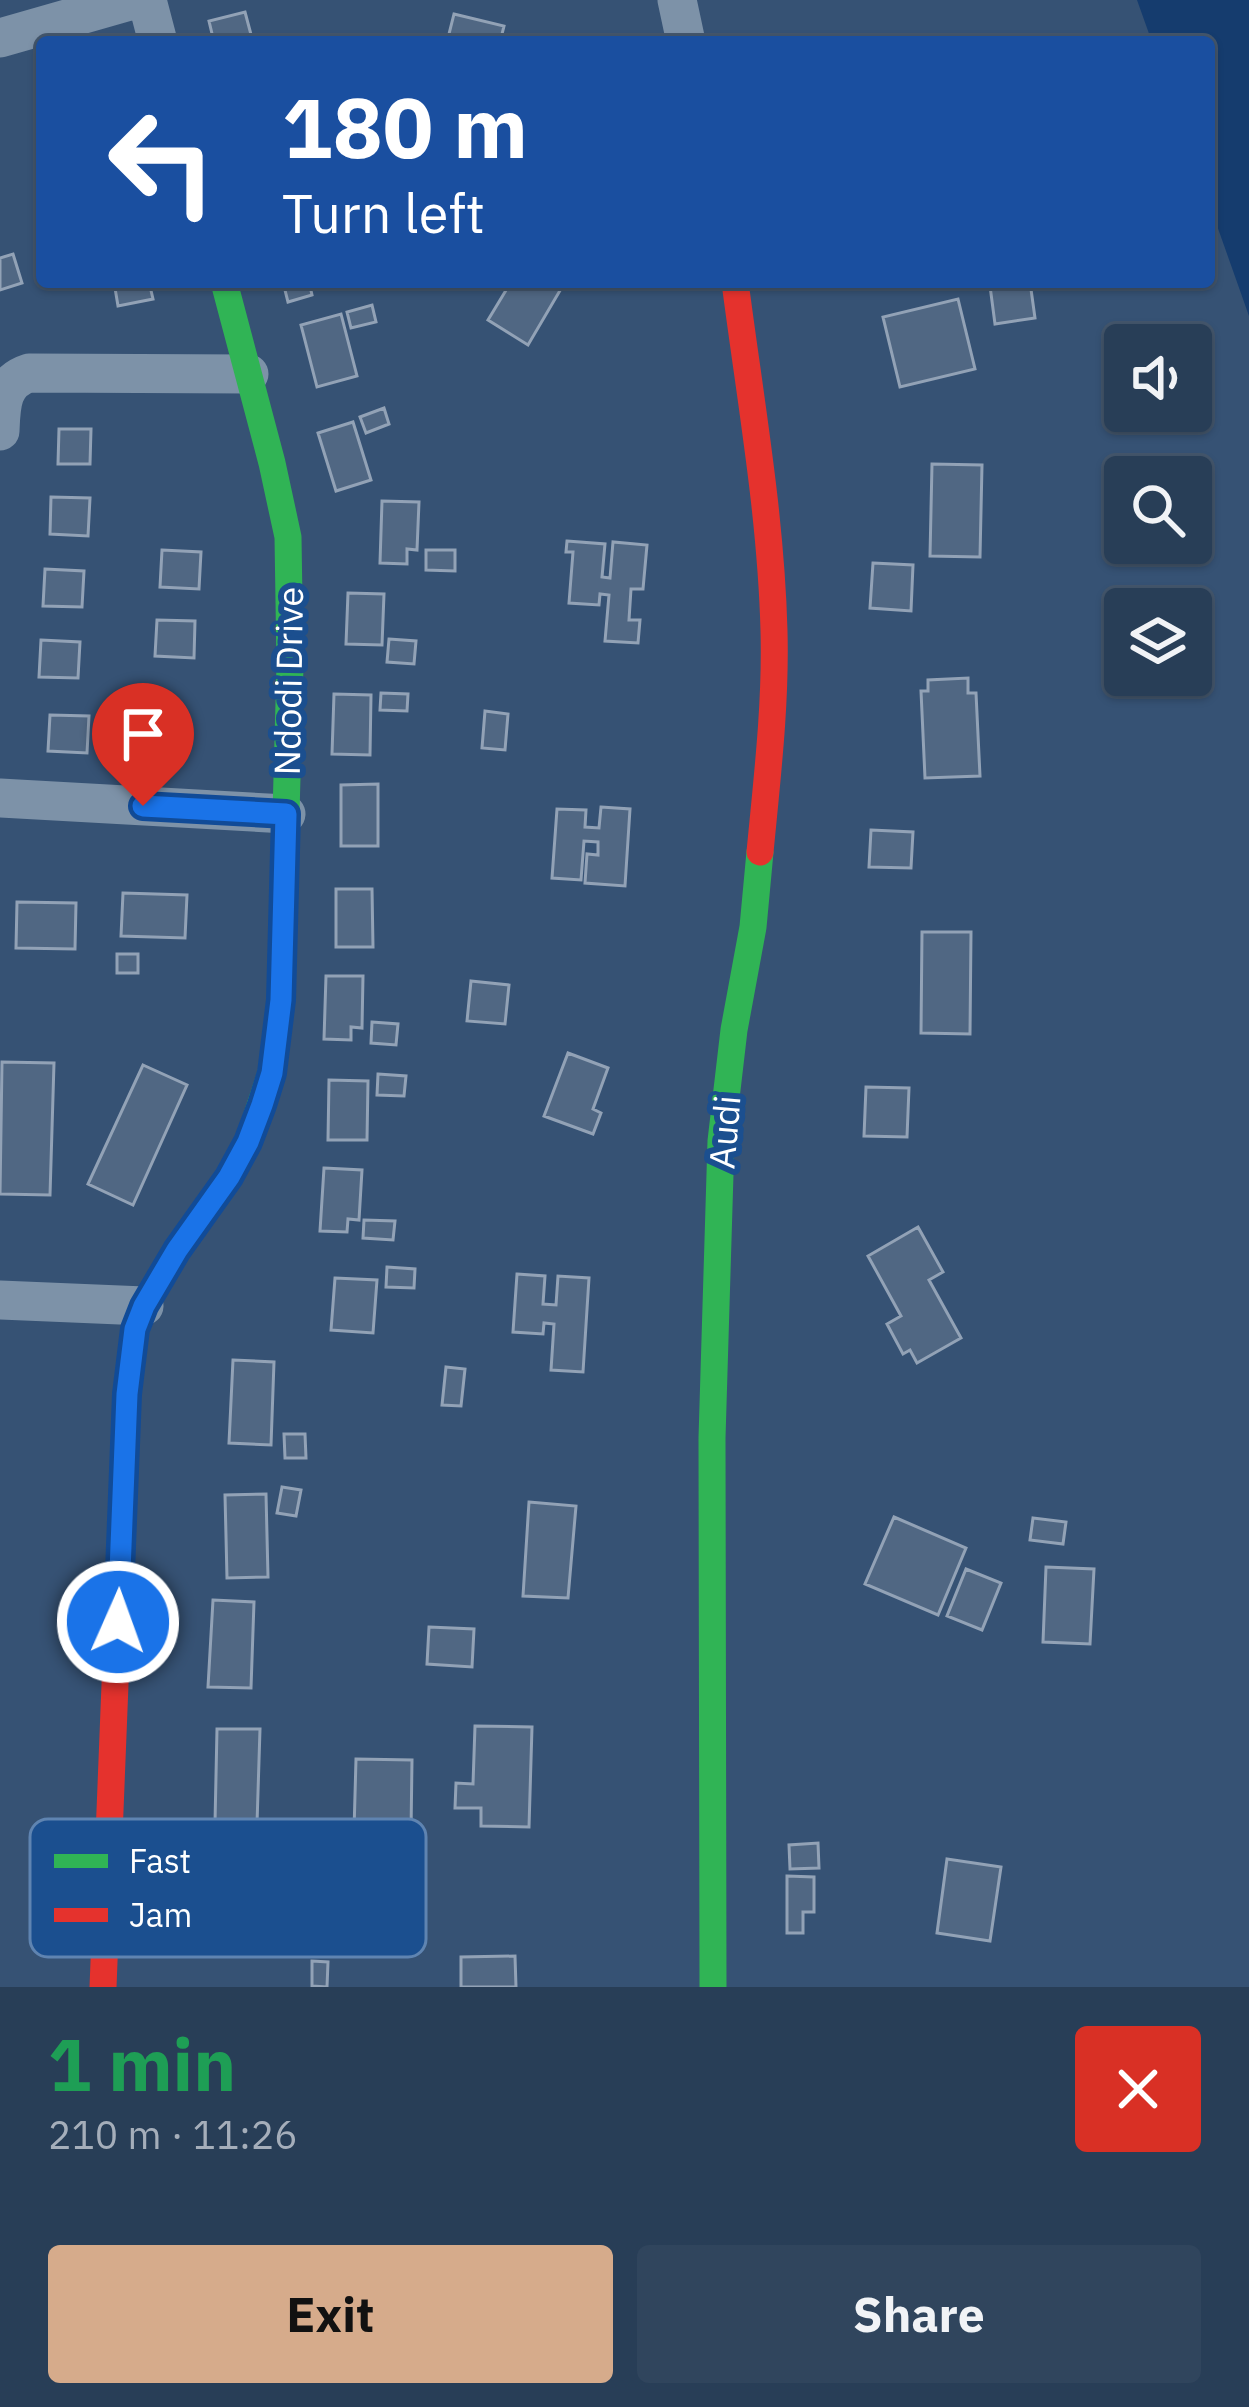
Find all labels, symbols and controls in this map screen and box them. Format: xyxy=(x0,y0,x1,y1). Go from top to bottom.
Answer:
text: 180 m xyxy=(282,72,528,181)
icon: left xyxy=(84,84,240,240)
text: Turn left xyxy=(282,178,485,248)
map controls xyxy=(1104,324,1212,696)
button: sound xyxy=(1104,324,1212,432)
button: search xyxy=(1104,456,1212,564)
street label: Ndodi Drive xyxy=(263,586,313,776)
button: layers xyxy=(1104,588,1212,696)
pin xyxy=(92,683,194,806)
icon: arrive xyxy=(110,701,176,767)
street label: Audi xyxy=(697,1093,751,1171)
position arrow xyxy=(55,1559,181,1685)
legend xyxy=(30,1819,426,1957)
text: Fast xyxy=(129,1839,191,1882)
text: Jam xyxy=(129,1893,192,1936)
text: 1 min xyxy=(48,2017,236,2111)
button: close xyxy=(1075,2026,1201,2152)
text: 210 m · 11:26 xyxy=(48,2109,298,2160)
button: Exit xyxy=(48,2245,613,2383)
button: Share xyxy=(637,2245,1201,2383)

